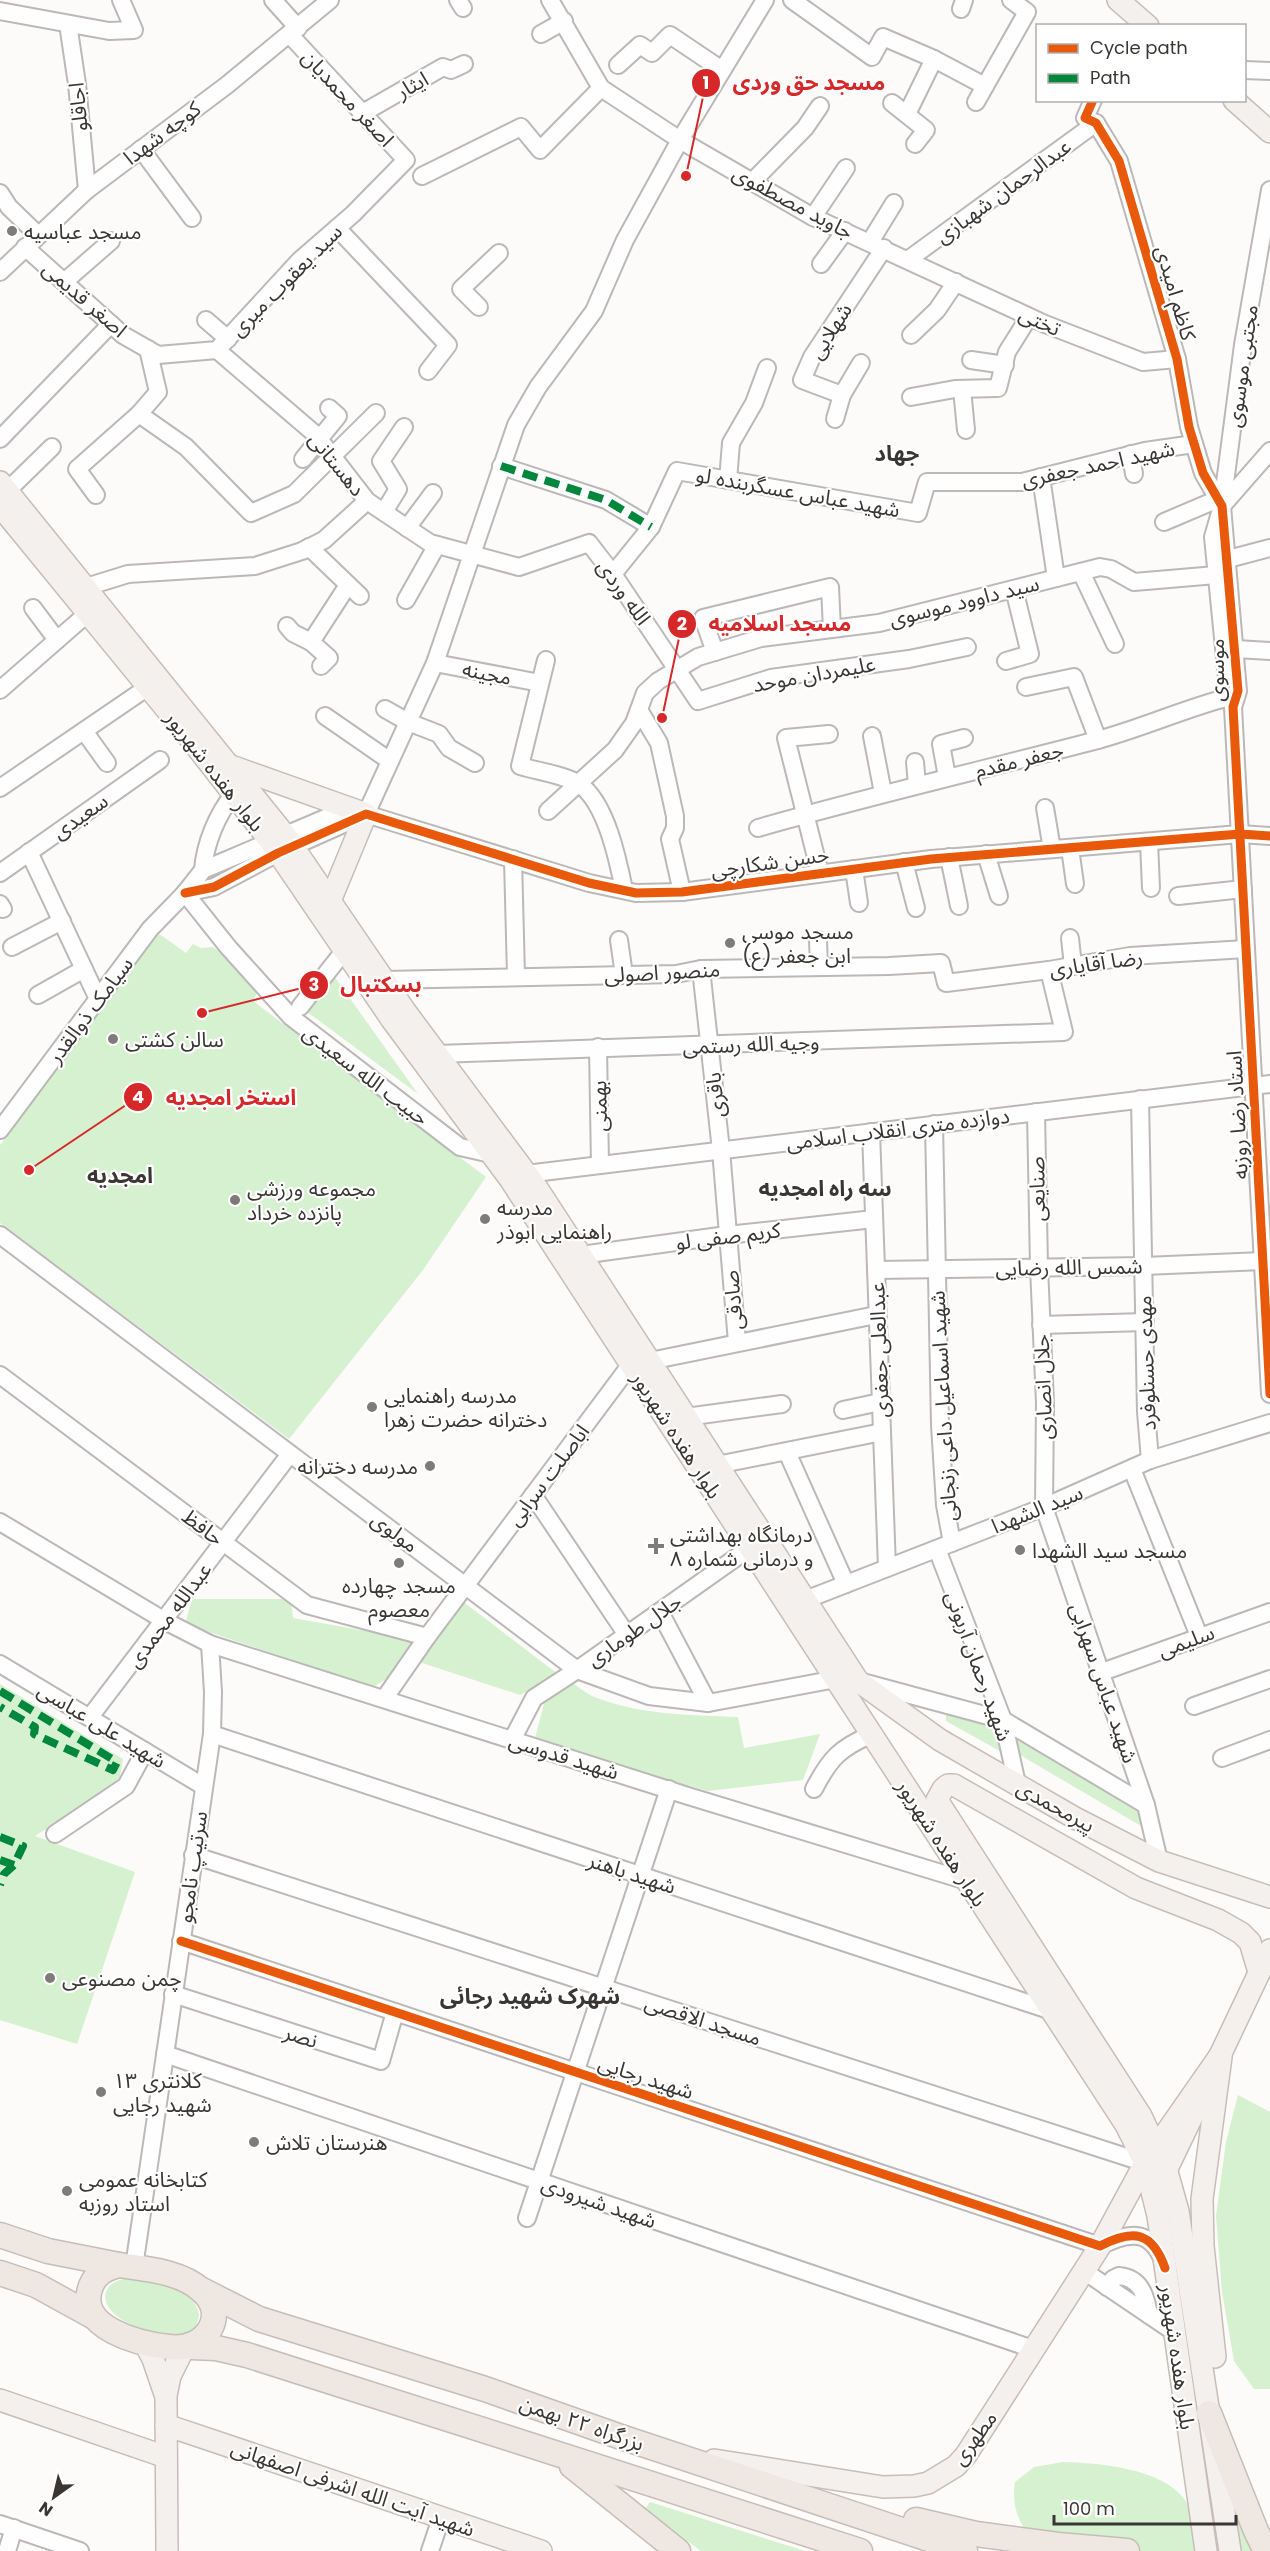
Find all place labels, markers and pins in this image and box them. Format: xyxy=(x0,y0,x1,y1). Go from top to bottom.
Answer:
callout: مسجد حق وردی xyxy=(691,63,897,103)
place label: مسجد عباسیه xyxy=(24,217,141,246)
marker: مسجد عباسیه xyxy=(5,224,19,238)
callout: مسجد اسلامیه xyxy=(667,604,864,644)
place label: مسجد موسی ابن جعفر (ع) xyxy=(742,917,854,971)
marker: مسجد موسی ابن جعفر (ع) xyxy=(723,936,737,950)
callout: بسکتبال xyxy=(299,965,434,1005)
place label: سالن کشتی xyxy=(125,1025,224,1054)
marker: سالن کشتی xyxy=(106,1032,120,1046)
callout: استخر امجدیه xyxy=(123,1077,308,1117)
place label: مجموعه ورزشی پانزده خرداد xyxy=(247,1174,376,1227)
marker: مجموعه ورزشی پانزده خرداد xyxy=(228,1193,242,1207)
place label: مدرسه راهنمایی ابوذر xyxy=(496,1193,612,1246)
marker: مدرسه راهنمایی ابوذر xyxy=(478,1212,492,1226)
place label: مدرسه راهنمایی دخترانه حضرت زهرا xyxy=(384,1381,547,1434)
marker: مدرسه راهنمایی دخترانه حضرت زهرا xyxy=(365,1400,379,1414)
place label: مدرسه دخترانه xyxy=(298,1452,418,1481)
marker: مدرسه دخترانه xyxy=(423,1459,437,1473)
place label: درمانگاه بهداشتی و درمانی شماره ۸ xyxy=(670,1520,813,1573)
place label: مسجد سید الشهدا xyxy=(1032,1536,1187,1565)
marker: درمانگاه بهداشتی و درمانی شماره ۸ xyxy=(647,1537,665,1555)
marker: مسجد سید الشهدا xyxy=(1013,1543,1027,1557)
marker: مسجد چهارده معصوم xyxy=(392,1556,406,1570)
place label: مسجد چهارده معصوم xyxy=(342,1571,456,1626)
place label: چمن مصنوعی xyxy=(62,1964,182,1993)
marker: چمن مصنوعی xyxy=(43,1971,57,1985)
place label: کلانتری ۱۳ شهید رجایی xyxy=(113,2066,212,2119)
marker: کلانتری ۱۳ شهید رجایی xyxy=(94,2085,108,2099)
place label: هنرستان تلاش xyxy=(266,2128,388,2157)
marker: هنرستان تلاش xyxy=(247,2135,261,2149)
place label: کتابخانه عمومی استاد روزبه xyxy=(79,2165,208,2218)
marker: کتابخانه عمومی استاد روزبه xyxy=(60,2184,74,2198)

